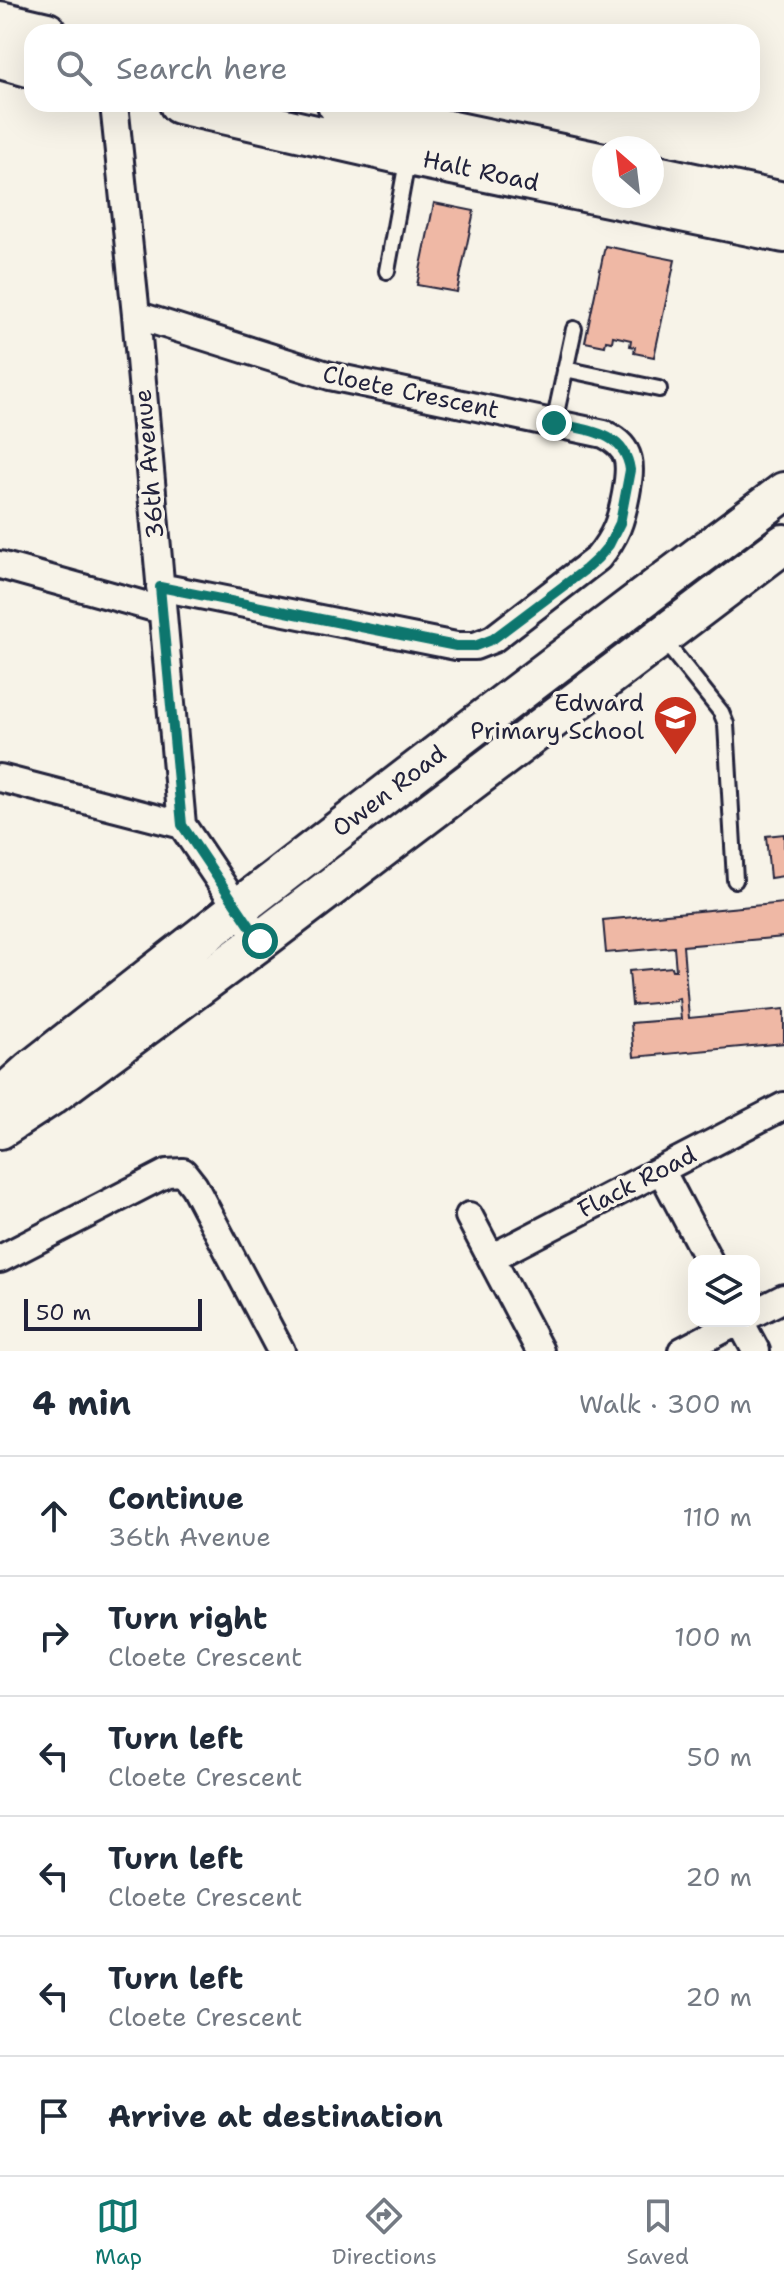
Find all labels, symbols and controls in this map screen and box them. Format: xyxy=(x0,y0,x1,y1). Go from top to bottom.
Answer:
search box xyxy=(24,24,760,112)
icon: search xyxy=(52,46,96,90)
text: Search here xyxy=(116,48,287,89)
north arrow xyxy=(592,136,664,208)
street label: Halt Road xyxy=(420,143,542,199)
street label: Cloete Crescent xyxy=(320,358,502,426)
street label: 36th Avenue xyxy=(127,388,171,540)
route end xyxy=(536,405,572,441)
place label: Edward Primary School xyxy=(470,687,645,747)
school or university icon: Edward Primary School xyxy=(651,693,699,756)
street label: Owen Road xyxy=(326,738,452,844)
route start xyxy=(242,923,278,959)
street label: Flack Road xyxy=(572,1139,702,1225)
map controls xyxy=(688,1255,760,1327)
button: layers xyxy=(688,1255,760,1327)
scale bar xyxy=(24,1295,202,1331)
text: 50 m xyxy=(36,1298,91,1327)
text: 4 min xyxy=(32,1380,131,1426)
text: Walk · 300 m xyxy=(579,1386,752,1421)
text: Continue xyxy=(108,1478,244,1519)
icon: ahead xyxy=(32,1494,76,1538)
text: 110 m xyxy=(682,1499,752,1534)
text: 36th Avenue xyxy=(108,1519,271,1554)
text: Turn right xyxy=(108,1598,267,1639)
icon: right xyxy=(32,1614,76,1658)
text: 100 m xyxy=(674,1619,752,1654)
text: Cloete Crescent xyxy=(108,1639,302,1674)
text: Turn left xyxy=(108,1718,243,1759)
icon: left xyxy=(32,1734,76,1778)
text: 50 m xyxy=(687,1739,752,1774)
text: Cloete Crescent xyxy=(108,1759,302,1794)
text: Turn left xyxy=(108,1838,243,1879)
icon: left xyxy=(32,1854,76,1898)
text: 20 m xyxy=(685,1859,752,1894)
text: Cloete Crescent xyxy=(108,1879,302,1914)
text: Turn left xyxy=(108,1958,243,1999)
icon: left xyxy=(32,1974,76,2018)
text: 20 m xyxy=(685,1979,752,2014)
text: Cloete Crescent xyxy=(108,1999,302,2034)
icon: arrive xyxy=(32,2094,76,2138)
text: Arrive at destination xyxy=(108,2096,443,2137)
tab: Map xyxy=(95,2194,142,2271)
tab: Directions xyxy=(332,2194,437,2271)
tab: Saved xyxy=(627,2194,689,2271)

